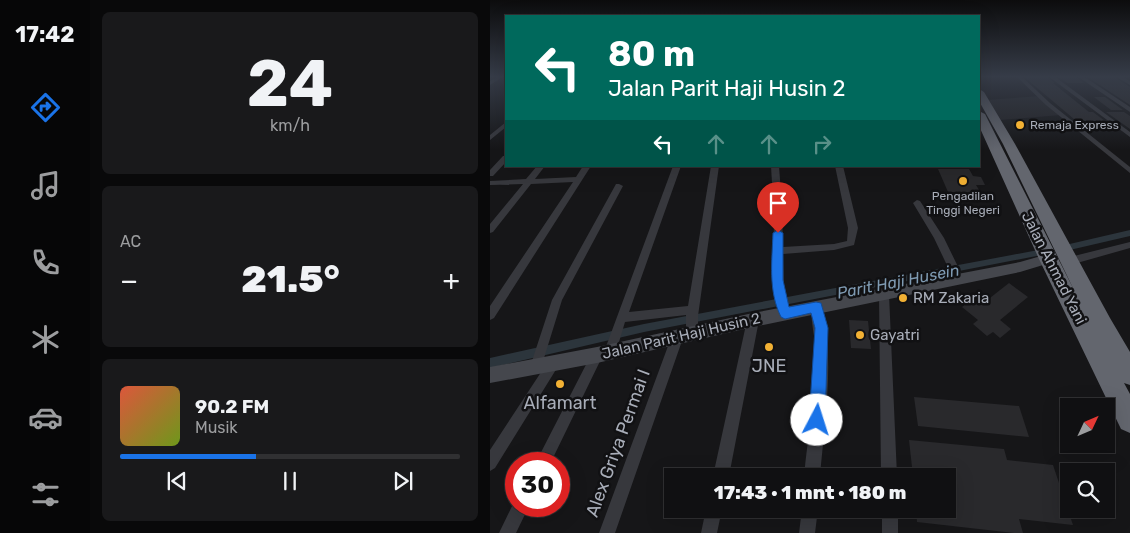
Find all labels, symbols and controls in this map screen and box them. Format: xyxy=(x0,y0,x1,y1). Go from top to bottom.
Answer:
text: 17:42 xyxy=(15,21,75,48)
text: 80 m xyxy=(608,33,695,75)
icon: left xyxy=(525,35,590,100)
text: 24 xyxy=(247,45,333,122)
text: Jalan Parit Haji Husin 2 xyxy=(608,75,845,102)
icon: directions xyxy=(28,90,63,125)
text: km/h xyxy=(270,116,310,135)
place label: Remaja Express xyxy=(1030,118,1119,132)
marker: Remaja Express xyxy=(1014,119,1026,131)
icon: left xyxy=(649,130,677,158)
icon: ahead xyxy=(702,130,730,158)
icon: ahead xyxy=(755,130,783,158)
icon: right xyxy=(808,130,836,158)
icon: music xyxy=(28,168,63,203)
marker: Pengadilan Tinggi Negeri xyxy=(957,175,969,187)
pin xyxy=(757,182,799,233)
icon: arrive xyxy=(764,189,792,217)
place label: Pengadilan Tinggi Negeri xyxy=(926,189,1000,217)
street label: Jalan Ahmad Yani xyxy=(1018,209,1090,327)
text: AC xyxy=(120,232,141,251)
icon: phone xyxy=(28,245,63,280)
text: 21.5° xyxy=(241,256,340,302)
water label: Parit Haji Husein xyxy=(835,260,961,303)
text: − xyxy=(120,264,138,297)
text: + xyxy=(443,264,460,297)
place label: RM Zakaria xyxy=(913,289,989,307)
marker: RM Zakaria xyxy=(897,292,909,304)
street label: Jalan Parit Haji Husin 2 xyxy=(600,309,762,363)
icon: climate xyxy=(28,322,63,357)
place label: Gayatri xyxy=(870,326,920,344)
marker: Gayatri xyxy=(854,329,866,341)
marker: JNE xyxy=(763,341,775,353)
place label: JNE xyxy=(752,355,786,377)
street label: Alex Griya Permai I xyxy=(581,366,655,520)
marker: Alfamart xyxy=(554,378,566,390)
place label: Alfamart xyxy=(524,392,597,414)
position arrow xyxy=(790,393,842,445)
text: 90.2 FM xyxy=(195,395,269,418)
north arrow xyxy=(1060,398,1115,452)
map controls xyxy=(1060,398,1115,518)
icon: car xyxy=(28,400,63,435)
text: Musik xyxy=(195,418,238,437)
speed limit sign: 30 xyxy=(505,452,570,517)
button: search xyxy=(1060,463,1115,518)
icon: previous xyxy=(163,467,191,495)
icon: pause xyxy=(276,467,304,495)
icon: next xyxy=(389,467,417,495)
icon: filters xyxy=(28,477,63,512)
text: 17:43 · 1 mnt · 180 m xyxy=(714,481,906,504)

